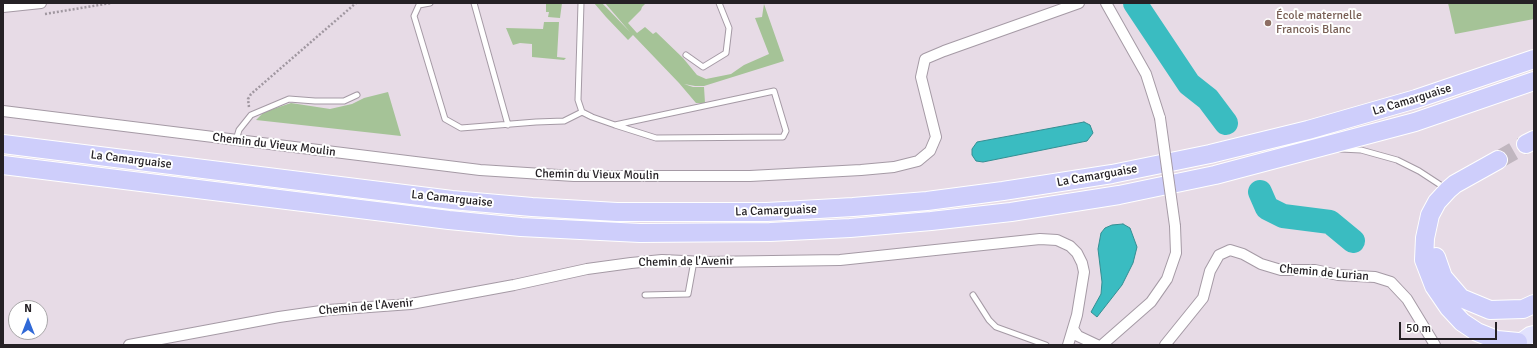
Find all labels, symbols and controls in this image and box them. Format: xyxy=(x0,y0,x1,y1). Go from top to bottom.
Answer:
place label: École maternelle Francois Blanc xyxy=(1276,9,1362,37)
marker: École maternelle Francois Blanc xyxy=(1263,18,1273,28)
street label: La Camarguaise xyxy=(1371,81,1453,119)
street label: Chemin du Vieux Moulin xyxy=(212,130,336,160)
street label: La Camarguaise xyxy=(90,148,172,172)
street label: La Camarguaise xyxy=(1056,162,1138,190)
street label: Chemin du Vieux Moulin xyxy=(535,167,659,183)
street label: La Camarguaise xyxy=(411,188,493,210)
street label: La Camarguaise xyxy=(735,202,817,220)
street label: Chemin de l'Avenir xyxy=(638,254,734,270)
street label: Chemin de Lurian xyxy=(1279,262,1369,284)
street label: Chemin de l'Avenir xyxy=(318,296,414,318)
north arrow xyxy=(8,300,48,340)
text: N xyxy=(24,302,32,315)
scale bar xyxy=(1401,314,1499,340)
text: 50 m xyxy=(1406,321,1431,336)

